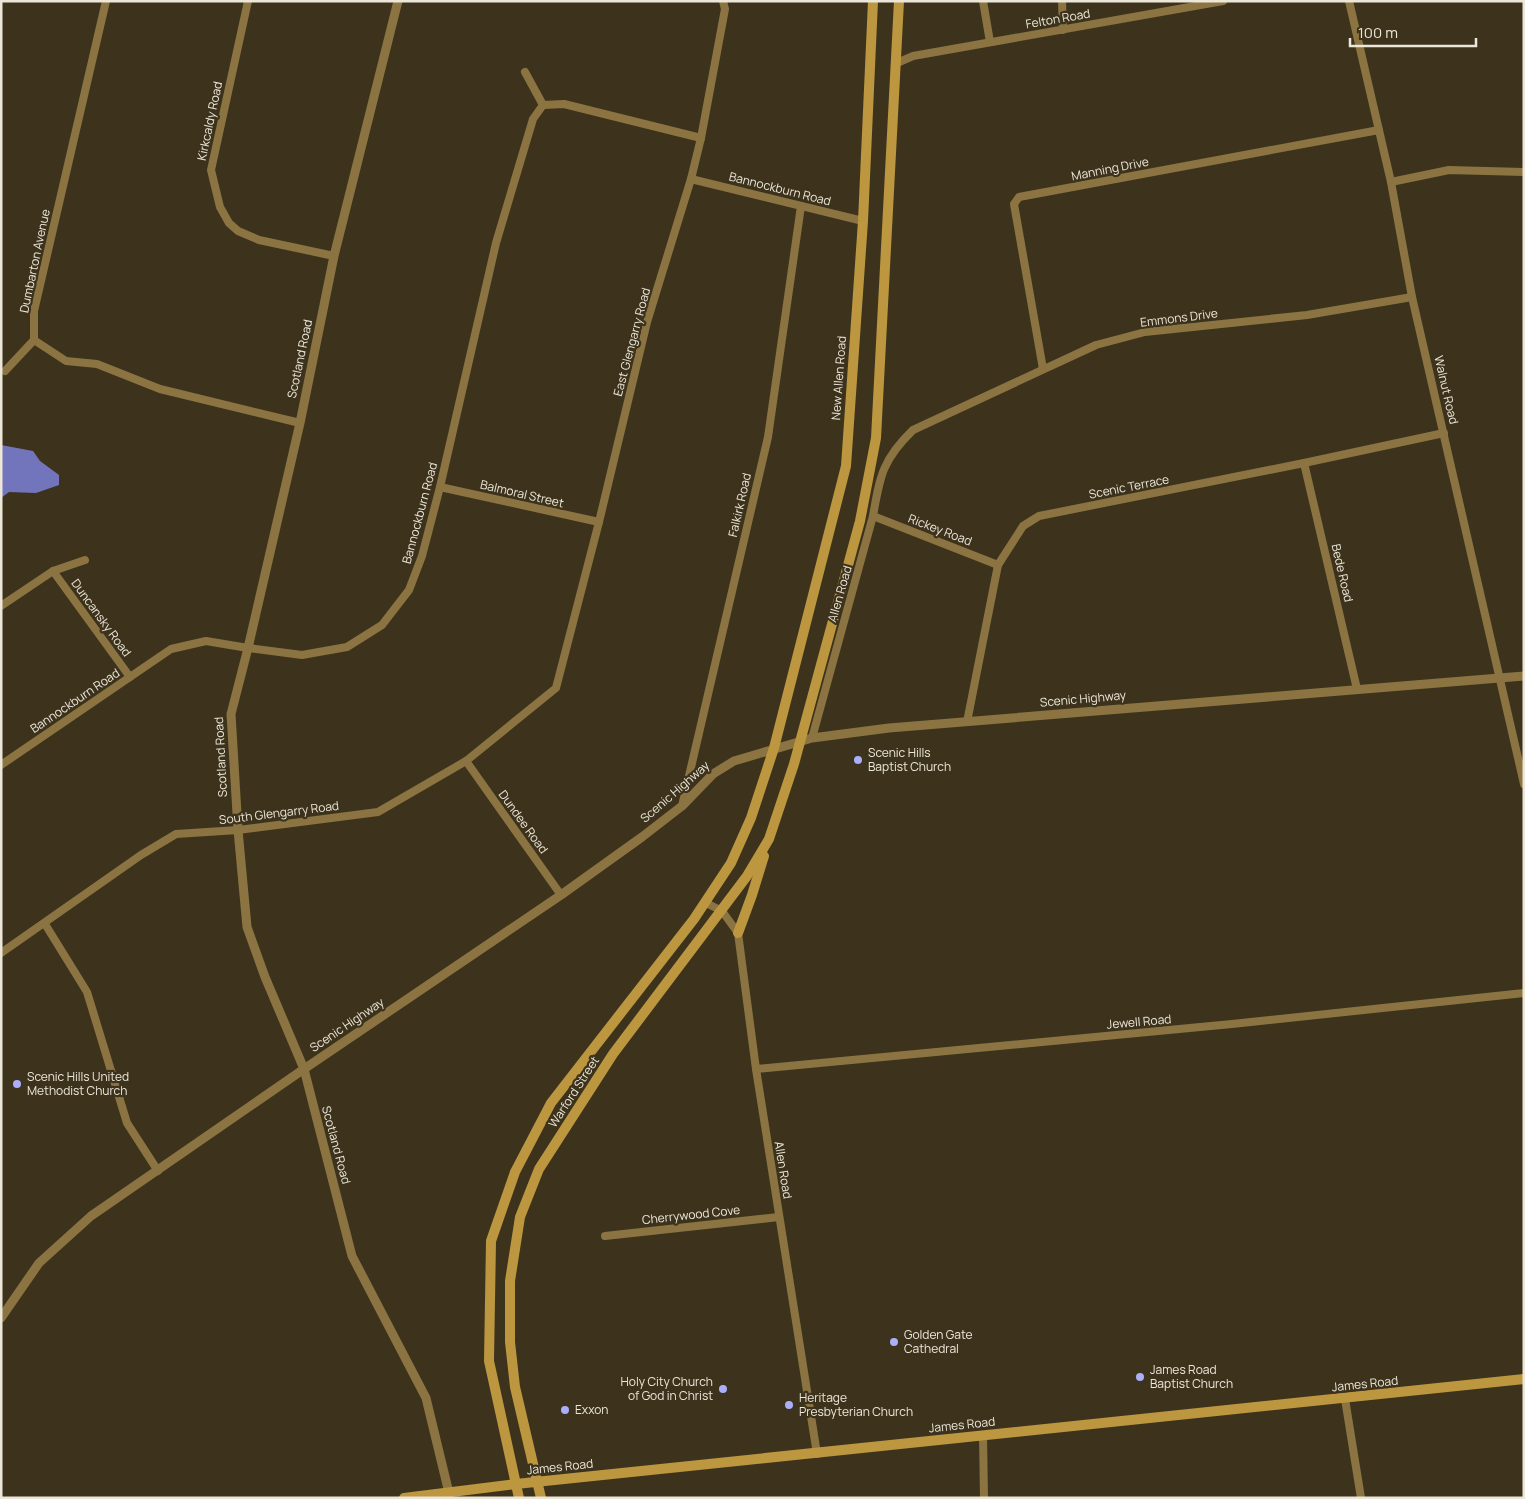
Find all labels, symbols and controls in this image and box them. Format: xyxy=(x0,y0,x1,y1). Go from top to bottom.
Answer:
street label: Felton Road xyxy=(1024,4,1092,33)
scale bar xyxy=(1350,15,1476,47)
text: 100 m xyxy=(1358,22,1398,43)
street label: Kirkcaldy Road xyxy=(193,80,226,162)
street label: Manning Drive xyxy=(1070,153,1150,184)
street label: Bannockburn Road xyxy=(727,168,833,209)
street label: Dumbarton Avenue xyxy=(15,207,54,314)
street label: East Glengarry Road xyxy=(609,286,654,398)
street label: Emmons Drive xyxy=(1139,304,1219,331)
street label: Scotland Road xyxy=(283,318,316,400)
street label: New Allen Road xyxy=(827,335,850,421)
street label: Walnut Road xyxy=(1430,354,1463,426)
street label: Bannockburn Road xyxy=(398,460,441,566)
street label: Scenic Terrace xyxy=(1087,470,1170,503)
street label: Falkirk Road xyxy=(724,471,755,539)
street label: Balmoral Street xyxy=(479,476,566,511)
street label: Rickey Road xyxy=(906,510,974,549)
street label: Bede Road xyxy=(1328,542,1357,604)
street label: Allen Road xyxy=(823,564,856,624)
street label: Duncansky Road xyxy=(67,575,135,660)
street label: Bannockburn Road xyxy=(27,664,123,737)
street label: Scenic Highway xyxy=(1039,686,1127,711)
street label: Scotland Road xyxy=(210,716,231,798)
place label: Scenic Hills Baptist Church xyxy=(868,744,951,775)
marker: Scenic Hills Baptist Church xyxy=(852,754,864,766)
street label: Scenic Highway xyxy=(636,756,713,826)
street label: Dundee Road xyxy=(495,787,552,857)
street label: South Glengarry Road xyxy=(218,797,340,828)
street label: Scenic Highway xyxy=(306,993,388,1056)
street label: Jewell Road xyxy=(1106,1010,1172,1033)
street label: Warford Street xyxy=(544,1053,603,1131)
place label: Scenic Hills United Methodist Church xyxy=(27,1068,129,1099)
marker: Scenic Hills United Methodist Church xyxy=(11,1078,23,1090)
street label: Scotland Road xyxy=(318,1104,355,1186)
street label: Allen Road xyxy=(771,1140,796,1200)
street label: Cherrywood Cove xyxy=(641,1201,741,1228)
place label: Golden Gate Cathedral xyxy=(904,1326,973,1357)
marker: Golden Gate Cathedral xyxy=(888,1336,900,1348)
place label: James Road Baptist Church xyxy=(1150,1361,1233,1392)
marker: James Road Baptist Church xyxy=(1134,1371,1146,1383)
street label: James Road xyxy=(1331,1372,1399,1395)
place label: Holy City Church of God in Christ xyxy=(621,1373,713,1404)
marker: Holy City Church of God in Christ xyxy=(717,1383,729,1395)
place label: Heritage Presbyterian Church xyxy=(799,1389,913,1420)
marker: Heritage Presbyterian Church xyxy=(783,1399,795,1411)
place label: Exxon xyxy=(575,1401,608,1418)
marker: Exxon xyxy=(559,1404,571,1416)
street label: James Road xyxy=(928,1413,996,1436)
street label: James Road xyxy=(526,1455,594,1478)

